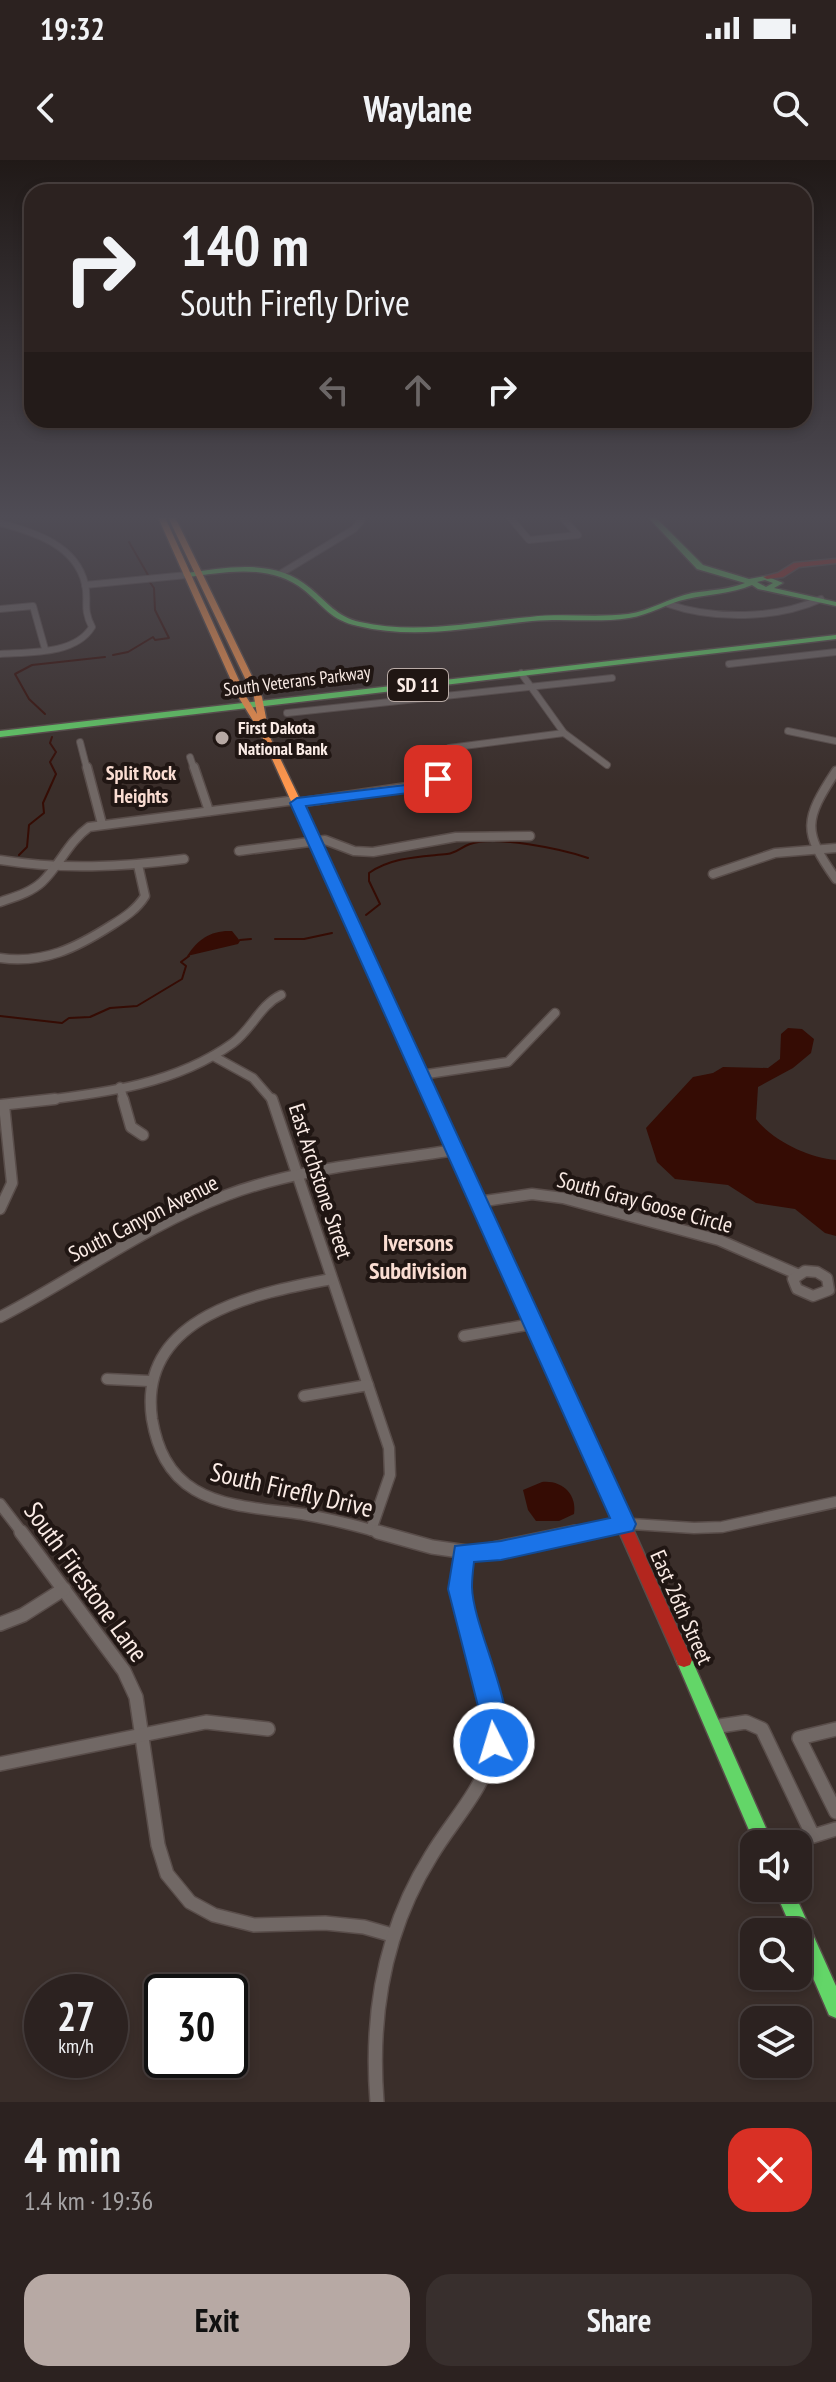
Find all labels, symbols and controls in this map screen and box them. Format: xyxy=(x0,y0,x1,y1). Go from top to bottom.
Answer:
text: 19:32 xyxy=(40,9,105,48)
text: Waylane xyxy=(364,85,472,132)
icon: back xyxy=(24,86,68,130)
icon: search xyxy=(768,86,812,130)
text: 140 m xyxy=(180,209,309,281)
icon: right xyxy=(48,216,152,320)
text: South Firefly Drive xyxy=(180,279,410,326)
icon: left xyxy=(312,368,356,412)
icon: ahead xyxy=(396,368,440,412)
icon: right xyxy=(480,368,524,412)
street label: South Veterans Parkway xyxy=(222,660,372,701)
road number: SD 11 xyxy=(388,669,448,701)
place label: First Dakota National Bank xyxy=(238,716,328,760)
marker: First Dakota National Bank xyxy=(213,729,231,747)
pin xyxy=(404,745,472,813)
icon: arrive xyxy=(416,757,460,801)
district label: Split Rock Heights xyxy=(106,760,177,809)
street label: East Archstone Street xyxy=(283,1100,359,1262)
street label: South Gray Goose Circle xyxy=(554,1165,736,1239)
street label: South Canyon Avenue xyxy=(63,1168,223,1268)
district label: Iversons Subdivision xyxy=(369,1227,467,1286)
street label: South Firefly Drive xyxy=(208,1455,377,1524)
street label: South Firestone Lane xyxy=(17,1495,155,1668)
street label: East 26th Street xyxy=(644,1546,720,1668)
position arrow xyxy=(452,1701,536,1785)
map controls xyxy=(740,1830,812,2078)
button: sound xyxy=(740,1830,812,1902)
button: search xyxy=(740,1918,812,1990)
speed limit sign: 30 xyxy=(144,1974,248,2078)
text: 27 xyxy=(57,1990,95,2042)
button: layers xyxy=(740,2006,812,2078)
text: km/h xyxy=(58,2033,94,2059)
text: 4 min xyxy=(24,2123,121,2185)
button: close xyxy=(728,2128,812,2212)
text: 1.4 km · 19:36 xyxy=(24,2184,153,2217)
button: Exit xyxy=(24,2274,410,2366)
button: Share xyxy=(426,2274,812,2366)

